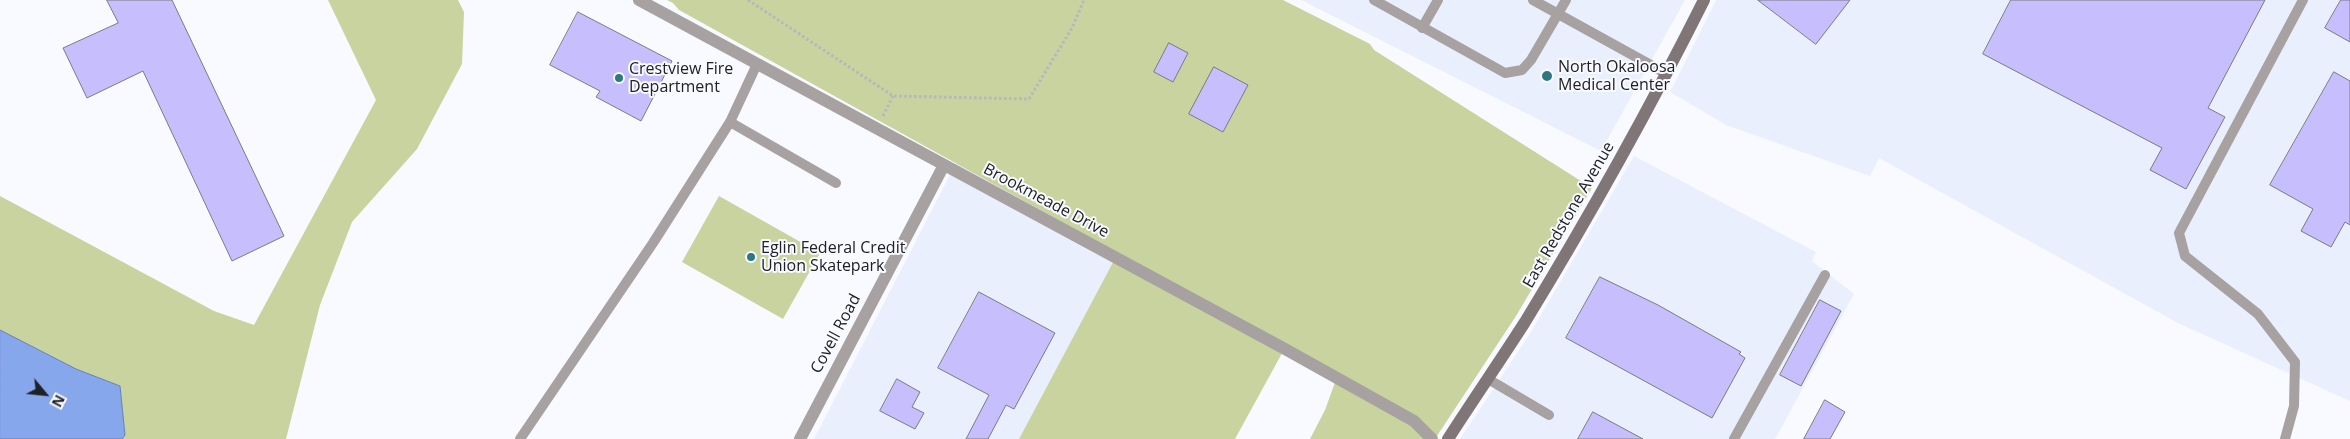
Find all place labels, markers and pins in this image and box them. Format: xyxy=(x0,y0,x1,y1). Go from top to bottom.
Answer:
place label: North Okaloosa Medical Center xyxy=(1558,57,1675,95)
place label: Crestview Fire Department xyxy=(629,59,733,97)
marker: North Okaloosa Medical Center xyxy=(1540,69,1554,83)
marker: Crestview Fire Department xyxy=(613,72,625,84)
place label: Eglin Federal Credit Union Skatepark xyxy=(761,238,905,276)
marker: Eglin Federal Credit Union Skatepark xyxy=(745,251,757,263)

